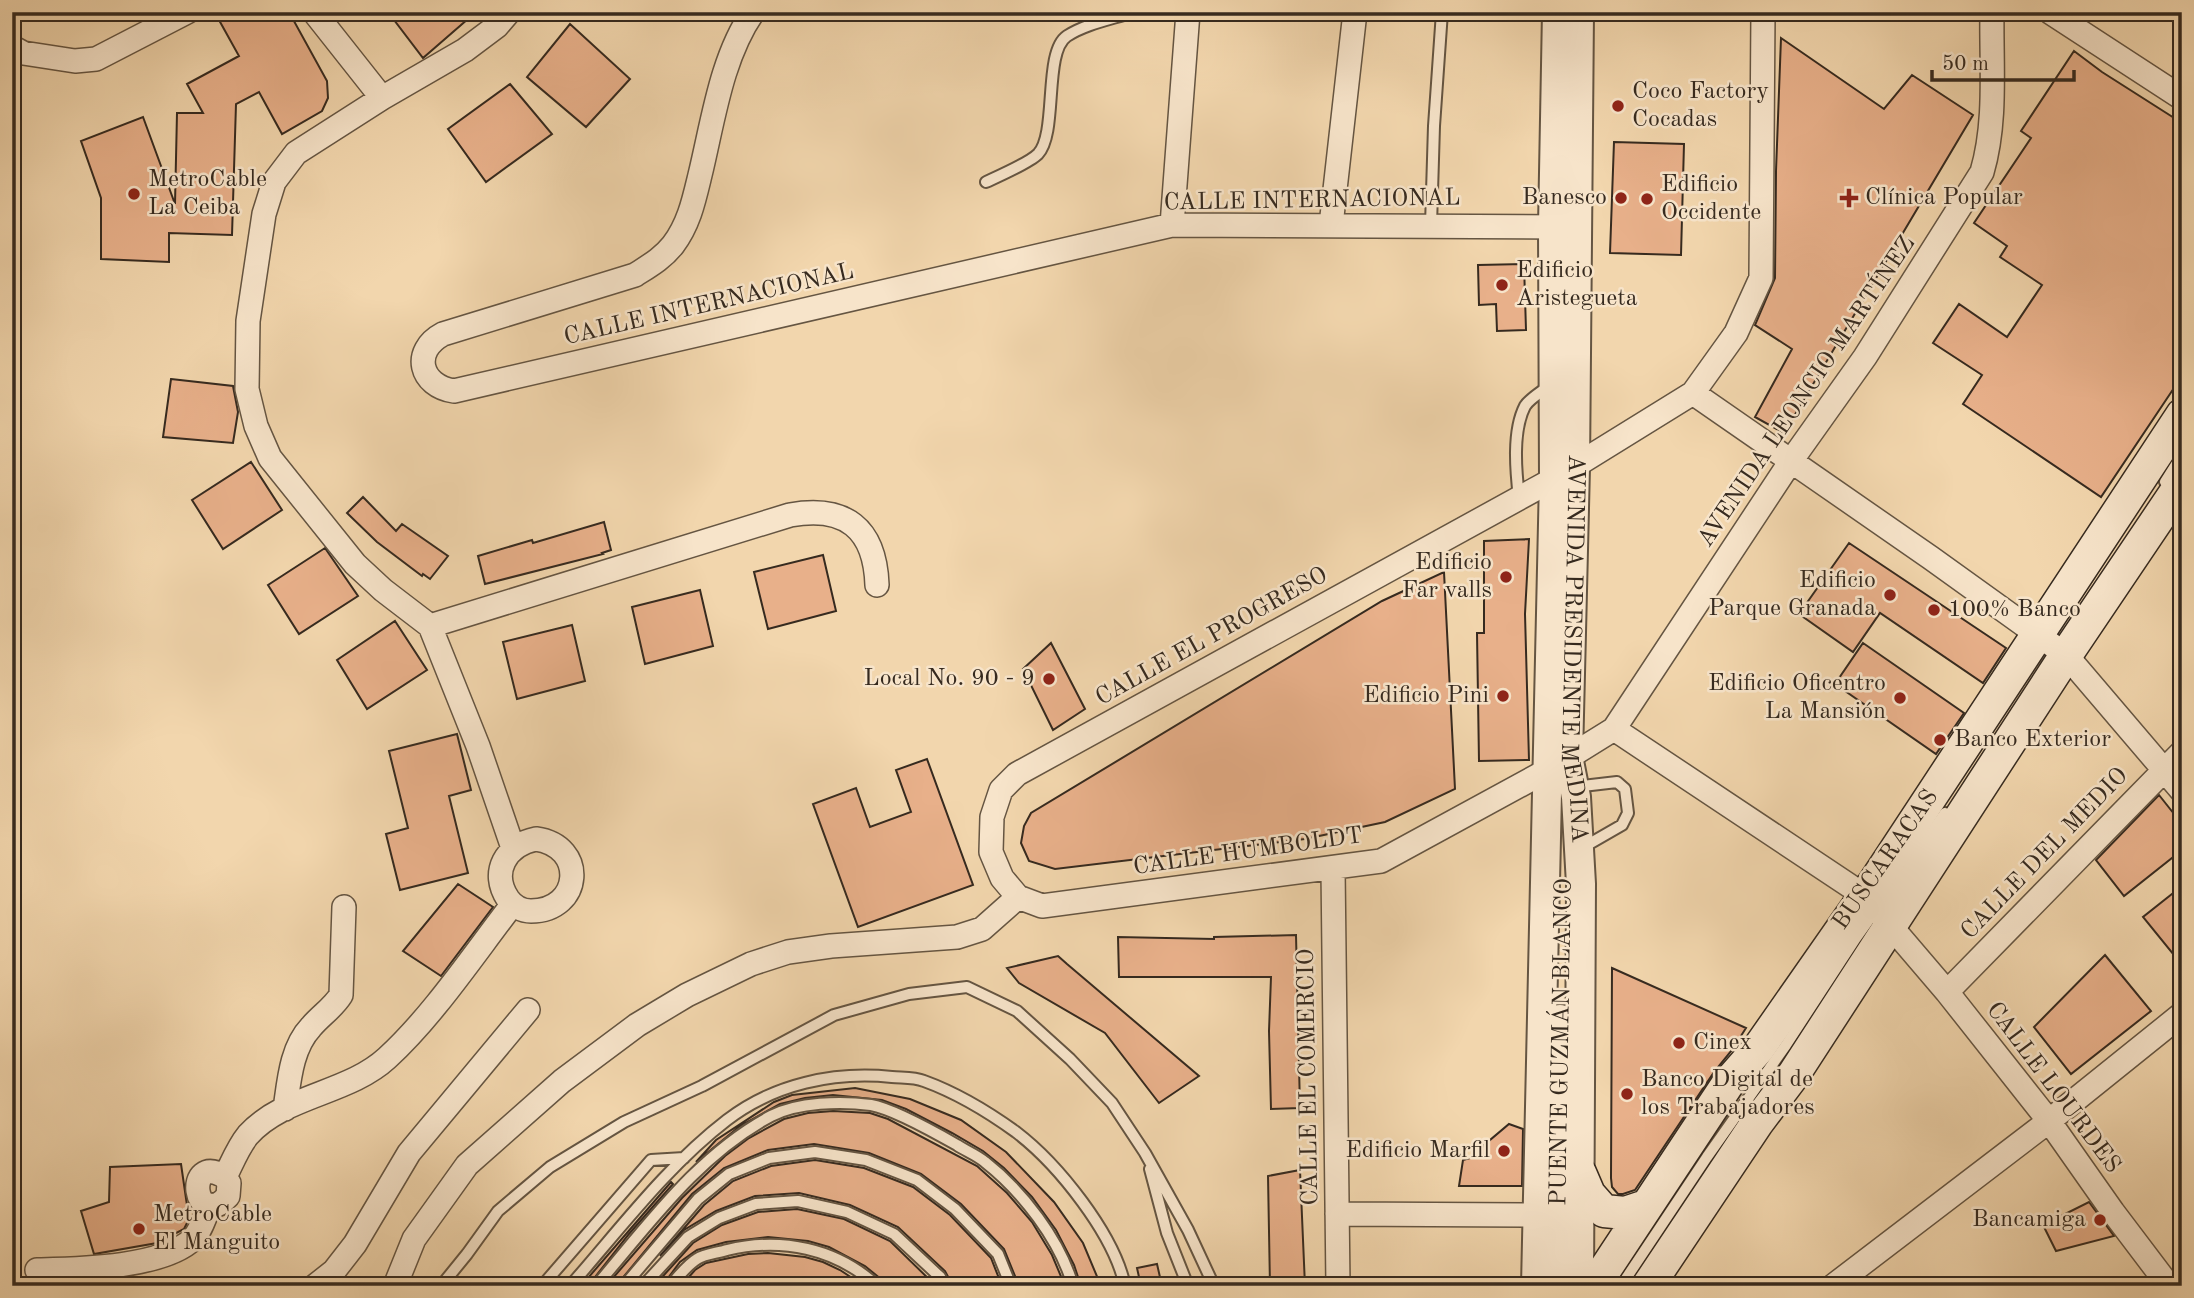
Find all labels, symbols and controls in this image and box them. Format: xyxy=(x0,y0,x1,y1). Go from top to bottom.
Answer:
scale bar xyxy=(1932,38,2073,82)
text: 50 m xyxy=(1942,54,1989,75)
place label: Coco Factory Cocadas xyxy=(1632,80,1769,132)
marker: Coco Factory Cocadas xyxy=(1610,98,1626,114)
place label: MetroCable La Ceiba xyxy=(148,168,267,220)
place label: Edificio Occidente xyxy=(1661,173,1761,225)
marker: MetroCable La Ceiba xyxy=(126,186,142,202)
street label: CALLE INTERNACIONAL xyxy=(1163,186,1461,216)
place label: Banesco xyxy=(1522,186,1607,210)
place label: Clínica Popular xyxy=(1865,186,2023,210)
marker: Clínica Popular xyxy=(1839,188,1859,208)
marker: Banesco xyxy=(1613,190,1629,206)
marker: Edificio Occidente xyxy=(1639,191,1655,207)
street label: AVENIDA LEONCIO MARTÍNEZ xyxy=(1690,230,1920,552)
place label: Edificio Aristegueta xyxy=(1516,259,1638,311)
street label: CALLE INTERNACIONAL xyxy=(562,260,856,350)
marker: Edificio Aristegueta xyxy=(1494,277,1510,293)
street label: AVENIDA PRESIDENTE MEDINA xyxy=(1556,454,1591,843)
place label: Edificio Far valls xyxy=(1402,551,1492,603)
street label: CALLE EL PROGRESO xyxy=(1092,563,1332,711)
marker: Edificio Far valls xyxy=(1498,569,1514,585)
place label: Edificio Parque Granada xyxy=(1708,569,1876,621)
marker: Edificio Parque Granada xyxy=(1882,587,1898,603)
place label: 100% Banco xyxy=(1948,598,2081,622)
marker: 100% Banco xyxy=(1926,602,1942,618)
place label: Local No. 90 - 9 xyxy=(864,667,1035,691)
marker: Local No. 90 - 9 xyxy=(1041,671,1057,687)
place label: Edificio Oficentro La Mansión xyxy=(1708,672,1886,724)
place label: Edificio Pini xyxy=(1363,684,1489,708)
marker: Edificio Pini xyxy=(1495,688,1511,704)
marker: Edificio Oficentro La Mansión xyxy=(1892,690,1908,706)
place label: Banco Exterior xyxy=(1954,728,2111,752)
marker: Banco Exterior xyxy=(1932,732,1948,748)
street label: CALLE DEL MEDIO xyxy=(1957,764,2133,944)
street label: BUSCARACAS xyxy=(1829,785,1943,935)
street label: CALLE HUMBOLDT xyxy=(1132,824,1364,880)
street label: PUENTE GUZMÁN BLANCO xyxy=(1543,878,1577,1206)
street label: CALLE EL COMERCIO xyxy=(1295,948,1323,1206)
street label: CALLE LOURDES xyxy=(1981,998,2125,1178)
place label: Cinex xyxy=(1693,1031,1752,1055)
marker: Cinex xyxy=(1671,1035,1687,1051)
place label: Banco Digital de los Trabajadores xyxy=(1641,1068,1815,1120)
marker: Banco Digital de los Trabajadores xyxy=(1619,1086,1635,1102)
place label: Edificio Marfil xyxy=(1345,1139,1490,1163)
marker: Edificio Marfil xyxy=(1496,1143,1512,1159)
place label: MetroCable El Manguito xyxy=(153,1203,280,1255)
place label: Bancamiga xyxy=(1972,1208,2086,1232)
marker: Bancamiga xyxy=(2092,1212,2108,1228)
marker: MetroCable El Manguito xyxy=(131,1221,147,1237)

